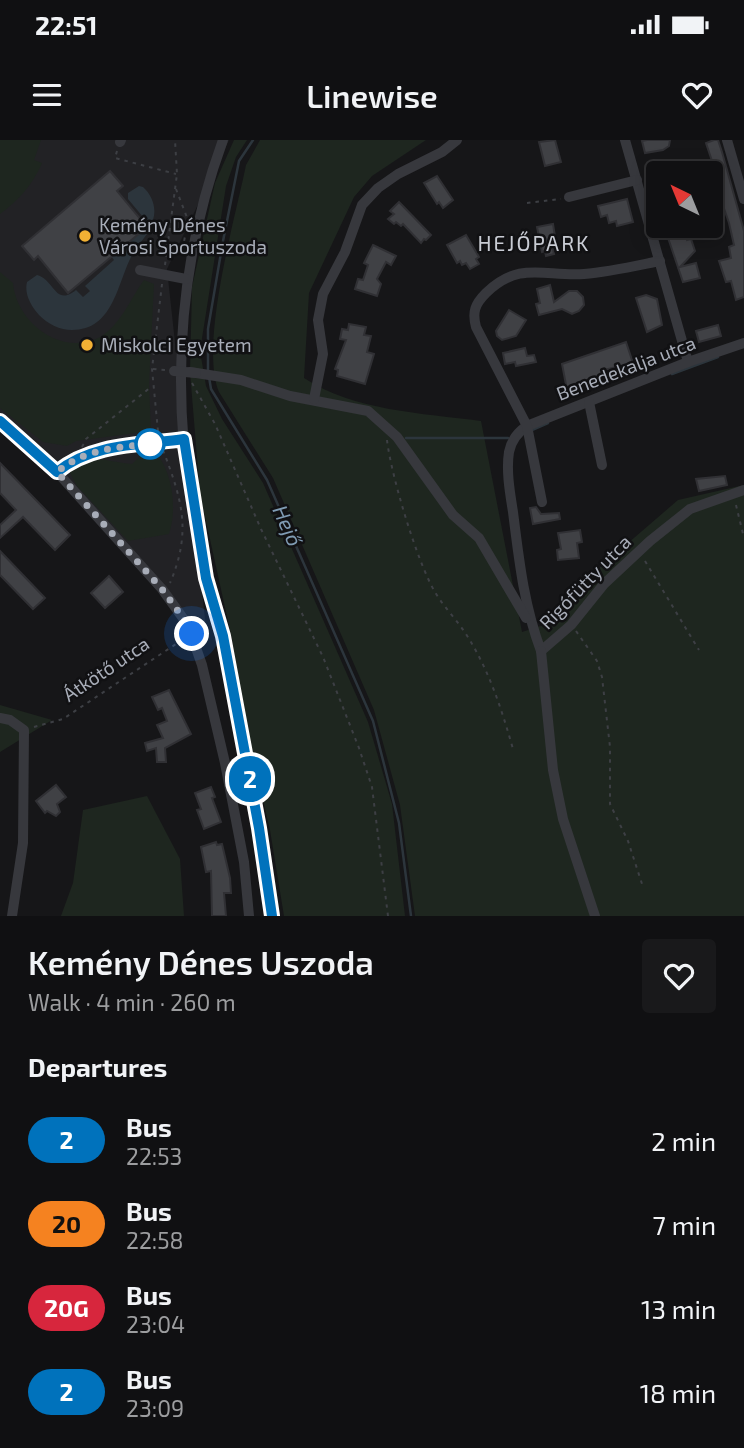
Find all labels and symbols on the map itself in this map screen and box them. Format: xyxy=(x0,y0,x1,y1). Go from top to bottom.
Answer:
north arrow xyxy=(646,161,723,238)
place label: Kemény Dénes Városi Sportuszoda xyxy=(99,213,267,258)
marker: Kemény Dénes Városi Sportuszoda xyxy=(77,228,93,244)
district label: HEJŐPARK xyxy=(477,230,591,255)
street label: Benedekalja utca xyxy=(553,330,699,405)
place label: Miskolci Egyetem xyxy=(101,333,252,356)
marker: Miskolci Egyetem xyxy=(79,337,95,353)
unlabelled marker xyxy=(135,429,165,459)
water label: Hejő xyxy=(267,501,308,550)
street label: Rigófütty utca xyxy=(534,530,635,634)
your location xyxy=(174,616,209,651)
street label: Átkötő utca xyxy=(58,631,153,706)
line badge: 2 xyxy=(227,756,273,802)

